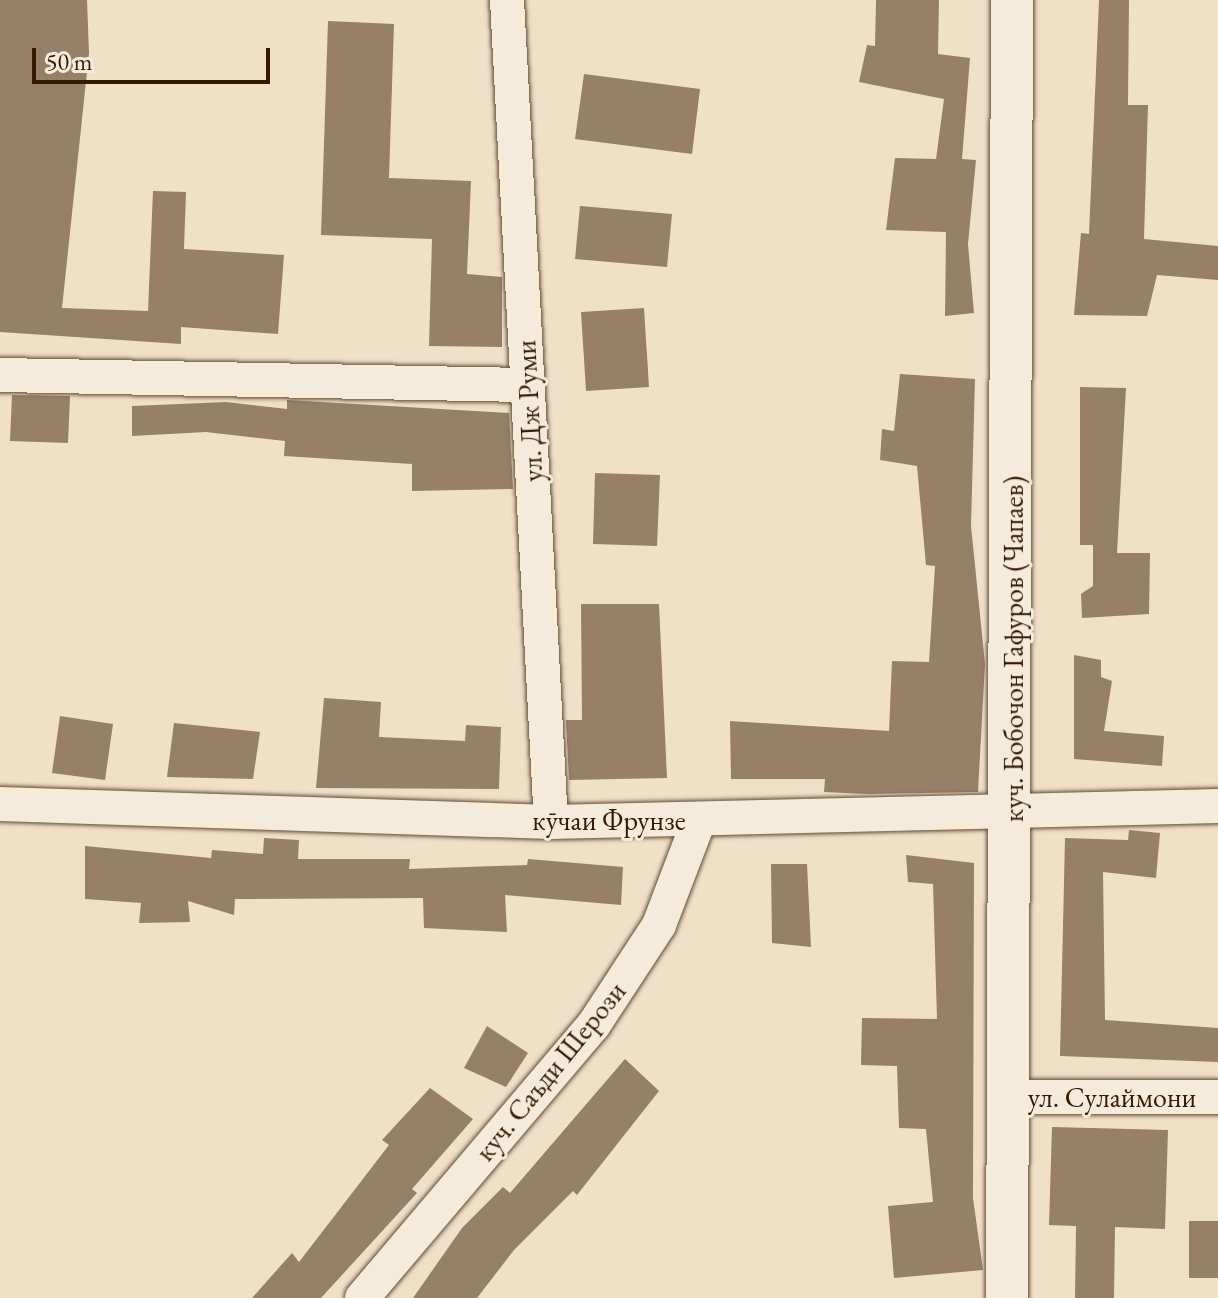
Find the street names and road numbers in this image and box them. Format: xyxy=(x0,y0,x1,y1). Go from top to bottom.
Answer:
street label: ул. Дж Руми xyxy=(509,339,549,483)
street label: куч. Бобочон Гафуров (Чапаев) xyxy=(996,476,1030,822)
street label: кӯчаи Фрунзе xyxy=(532,803,686,837)
street label: куч. Саъди Шерози xyxy=(468,975,632,1167)
street label: ул. Сулаймони xyxy=(1028,1080,1196,1114)

